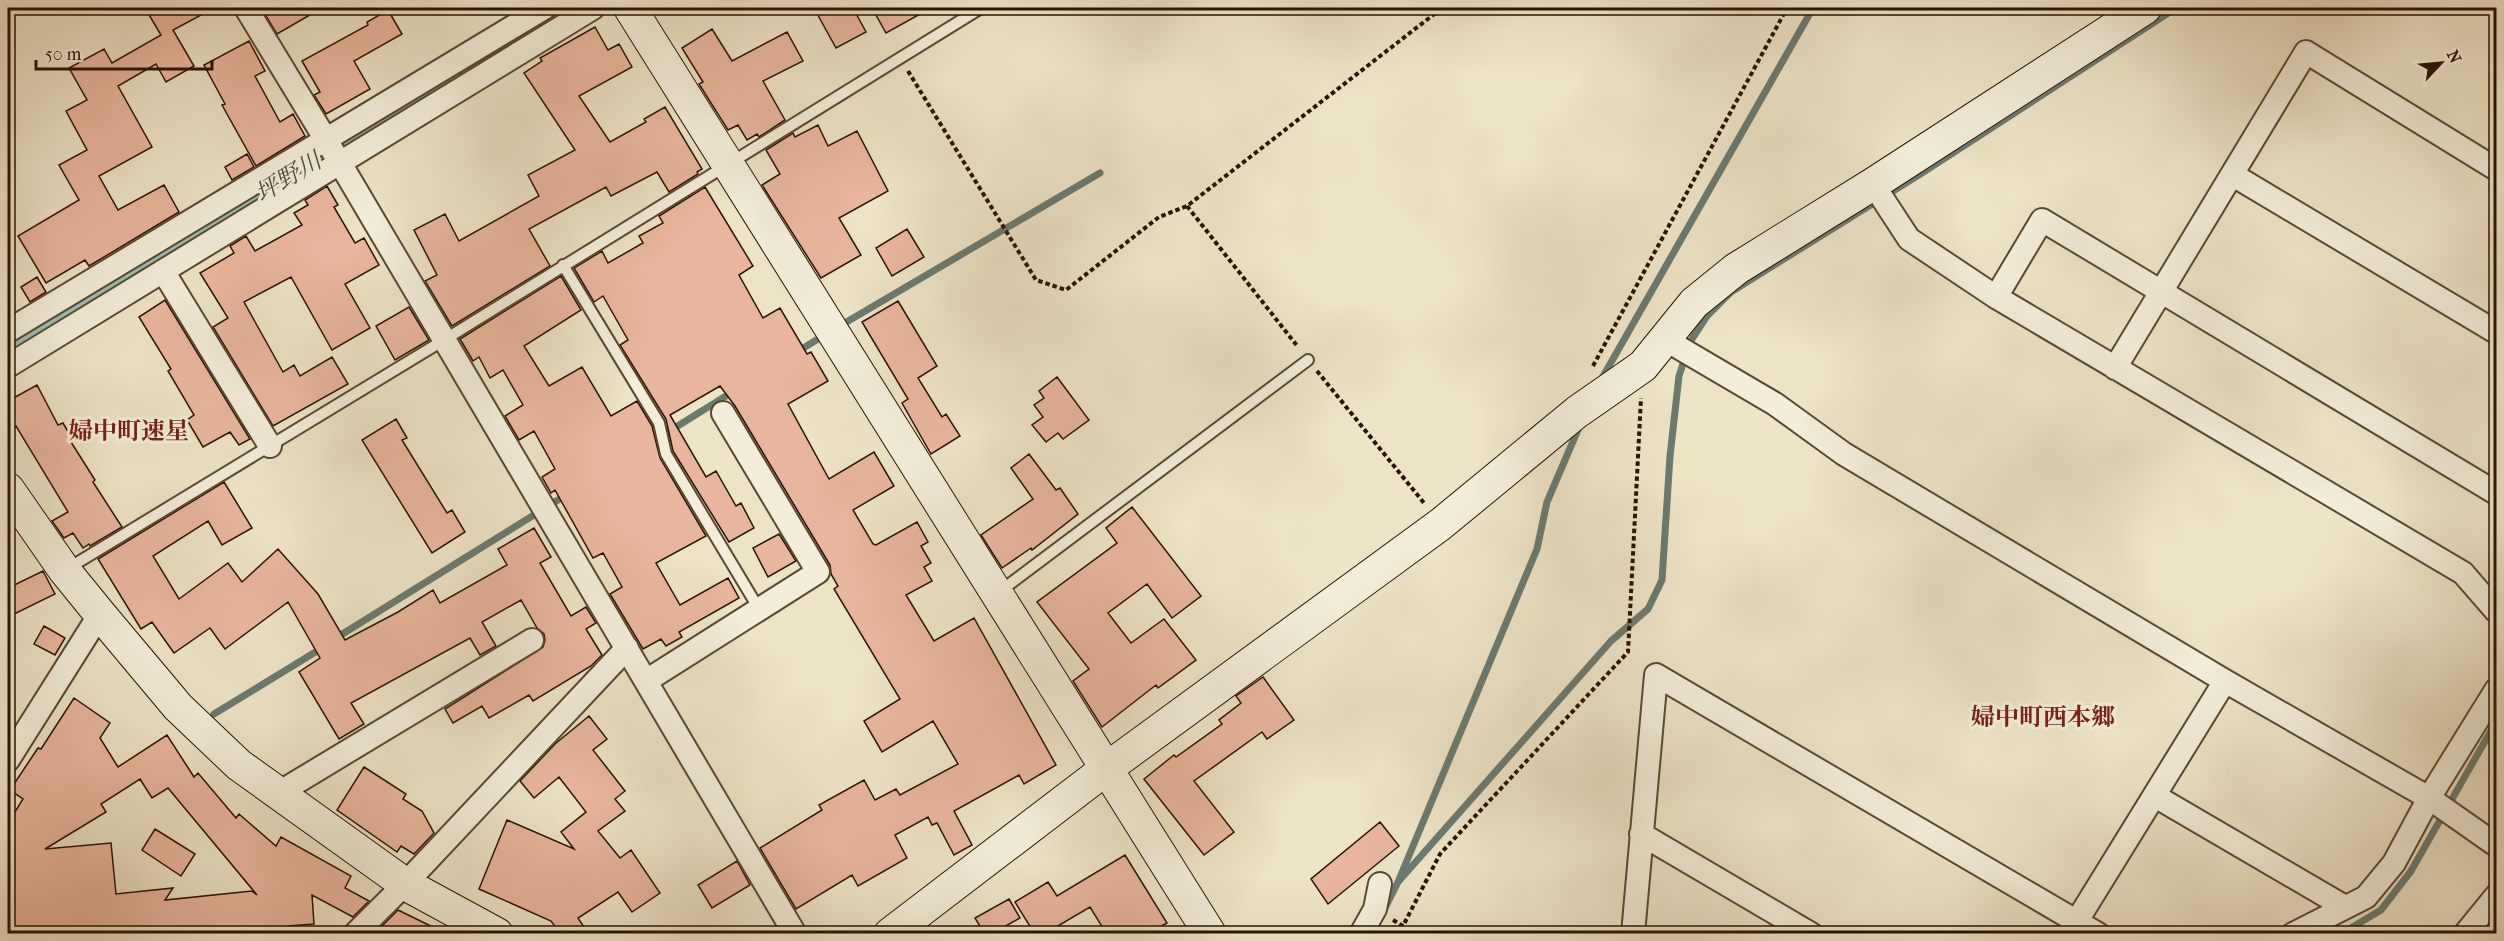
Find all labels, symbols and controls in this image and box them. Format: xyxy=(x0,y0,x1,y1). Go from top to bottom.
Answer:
scale bar xyxy=(36,33,212,71)
north arrow xyxy=(2411,33,2471,93)
text: 50 m xyxy=(45,44,82,65)
text: N xyxy=(2443,47,2466,67)
water label: 坪野川 xyxy=(250,145,329,208)
district label: 婦中町速星 xyxy=(69,417,189,445)
district label: 婦中町西本郷 xyxy=(1971,703,2115,731)

